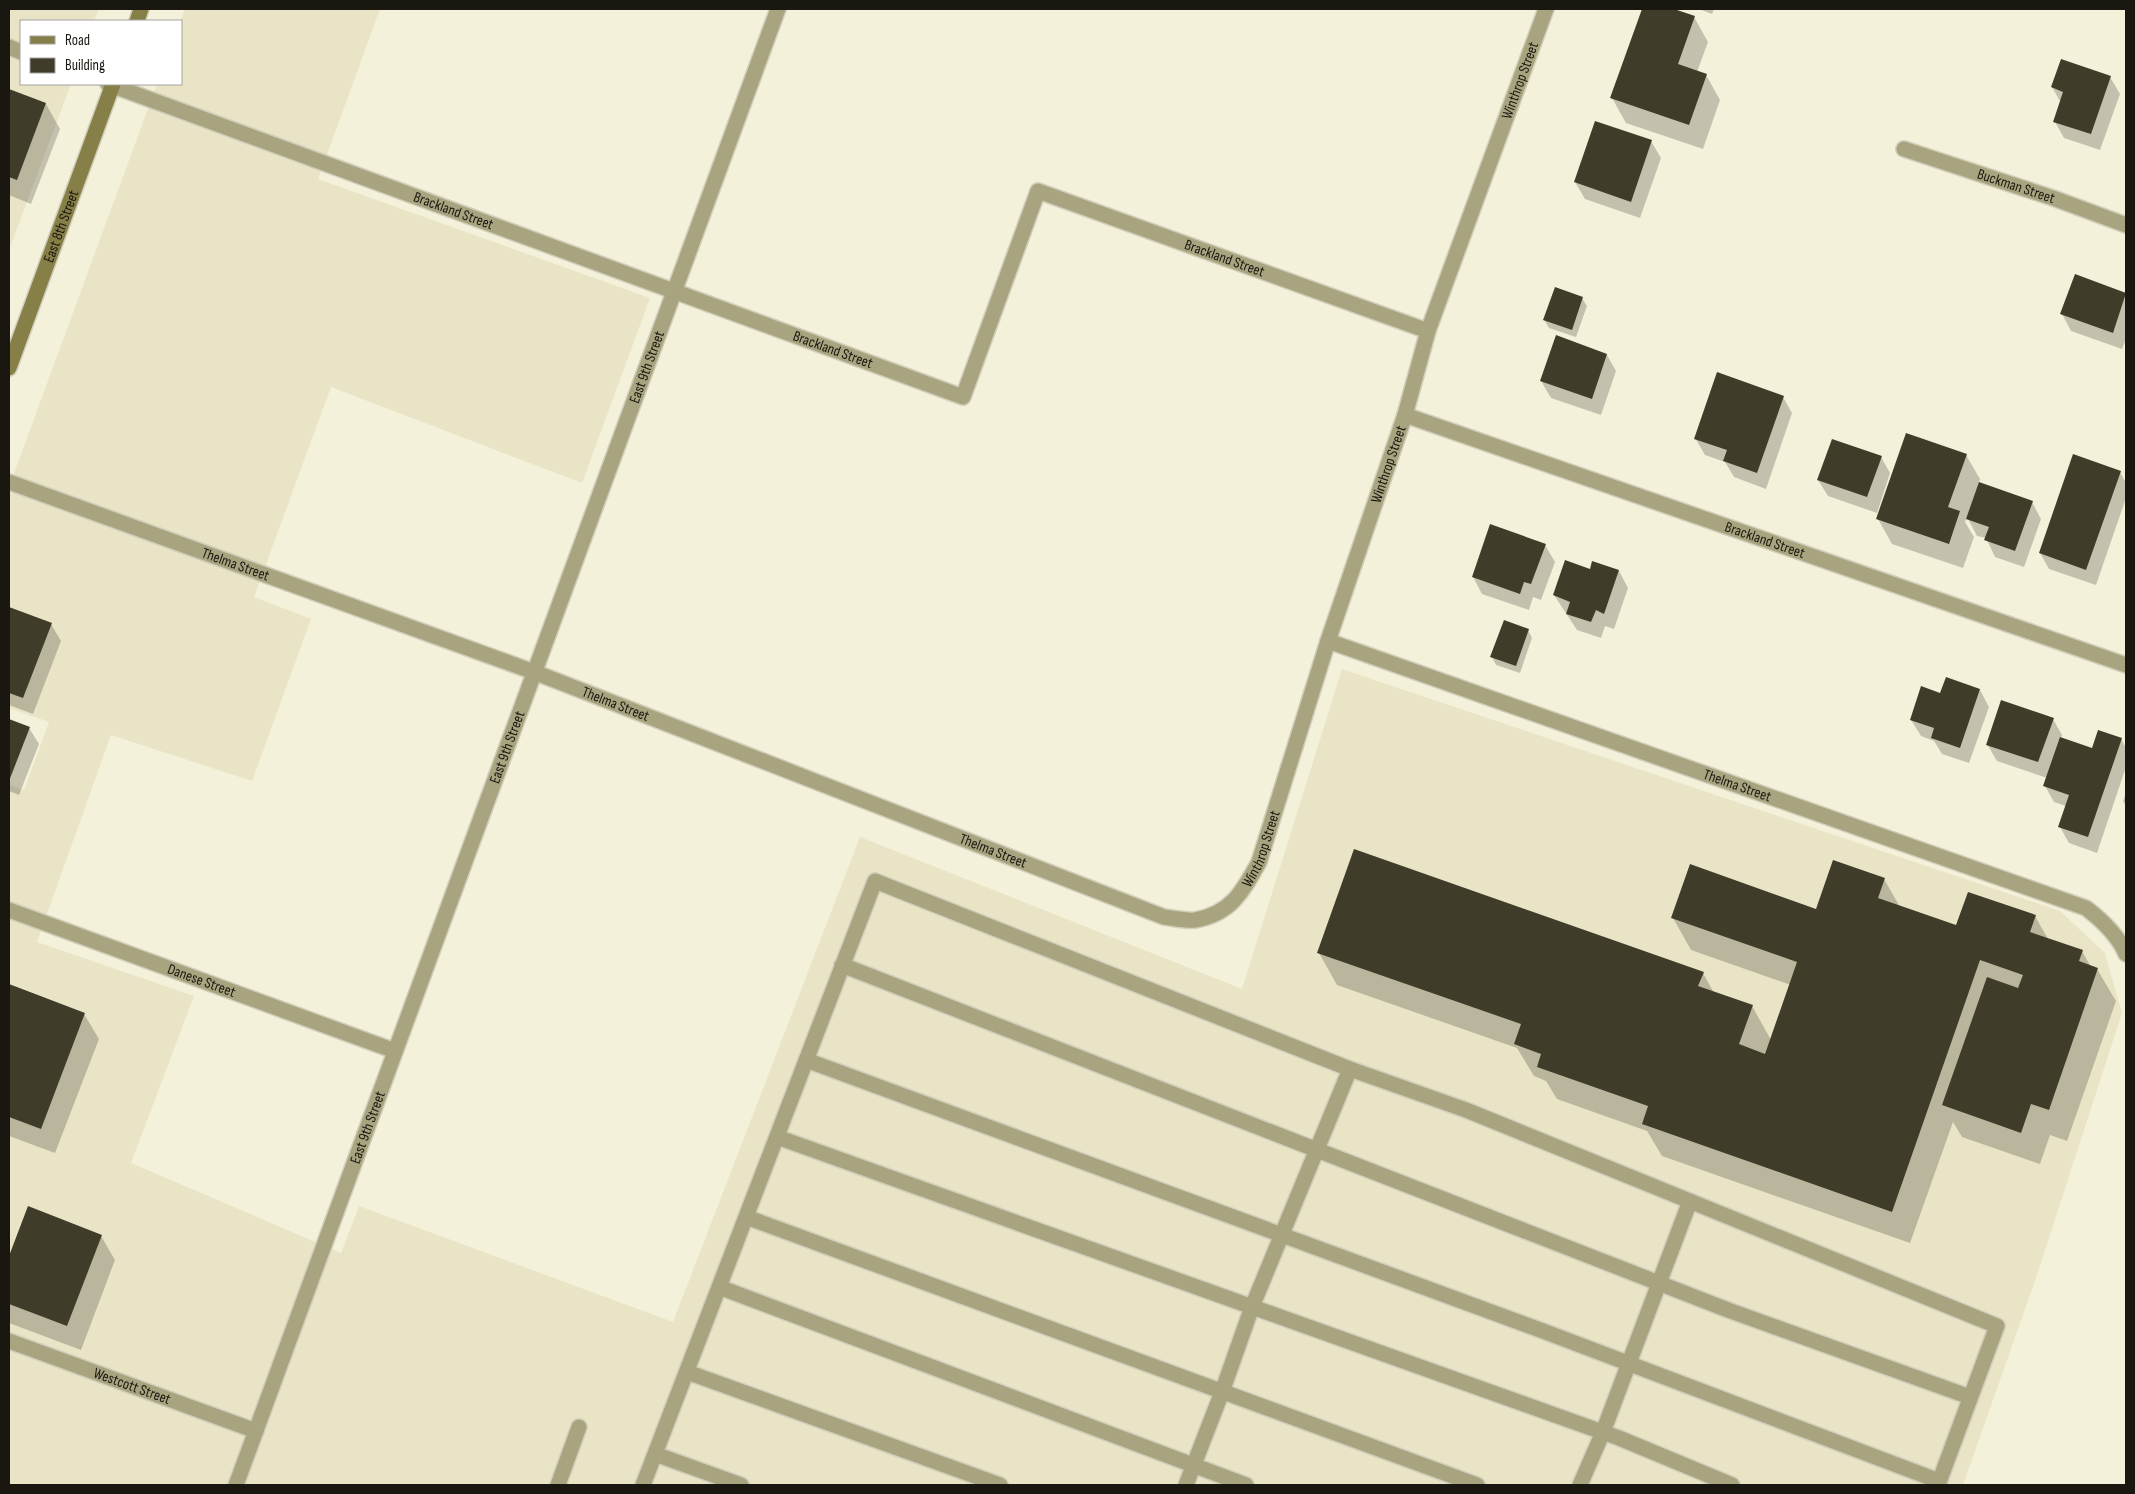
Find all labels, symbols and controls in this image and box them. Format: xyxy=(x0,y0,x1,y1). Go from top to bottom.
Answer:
legend xyxy=(20,20,182,85)
text: Road xyxy=(65,31,90,50)
street label: Winthrop Street xyxy=(1497,39,1543,122)
text: Building xyxy=(65,56,105,75)
street label: Buckman Street xyxy=(1975,164,2058,208)
street label: East 8th Street xyxy=(39,187,83,265)
street label: Brackland Street xyxy=(411,187,497,234)
street label: Brackland Street xyxy=(1182,235,1268,281)
street label: Brackland Street xyxy=(790,326,876,373)
street label: East 9th Street xyxy=(625,328,669,406)
street label: Winthrop Street xyxy=(1366,423,1410,506)
street label: Brackland Street xyxy=(1722,517,1808,563)
street label: Thelma Street xyxy=(199,543,272,585)
street label: Thelma Street xyxy=(579,682,653,726)
street label: East 9th Street xyxy=(485,708,529,786)
street label: Thelma Street xyxy=(1701,764,1774,806)
street label: Winthrop Street xyxy=(1237,808,1284,891)
street label: Thelma Street xyxy=(957,829,1030,872)
street label: Danese Street xyxy=(165,959,239,1002)
street label: East 9th Street xyxy=(345,1088,389,1166)
street label: Westcott Street xyxy=(91,1363,174,1409)

